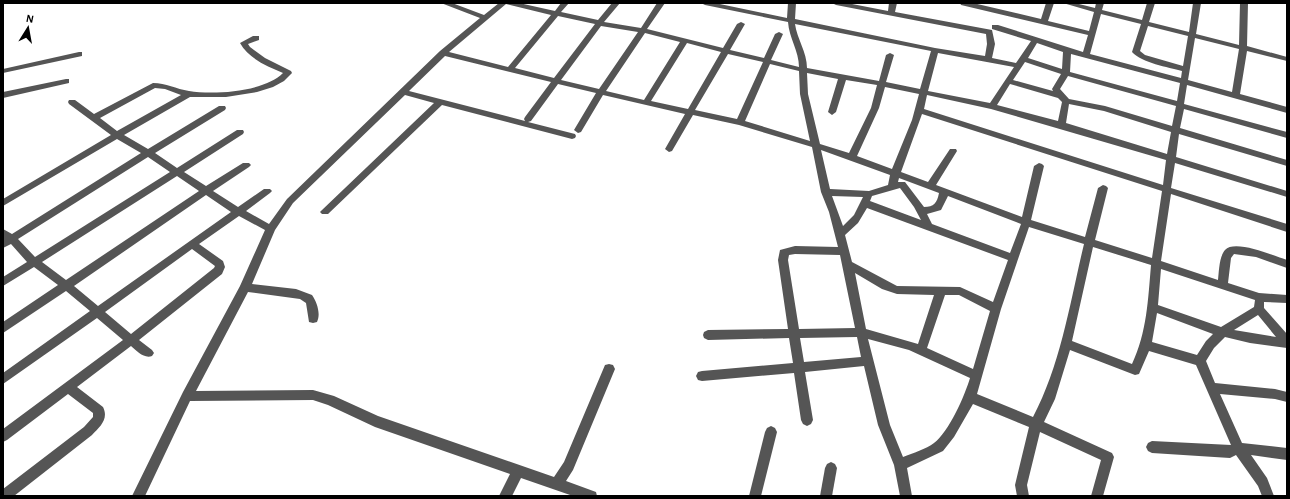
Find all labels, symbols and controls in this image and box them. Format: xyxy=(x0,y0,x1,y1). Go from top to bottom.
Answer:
north arrow xyxy=(8,8,48,48)
text: N xyxy=(25,13,35,25)

